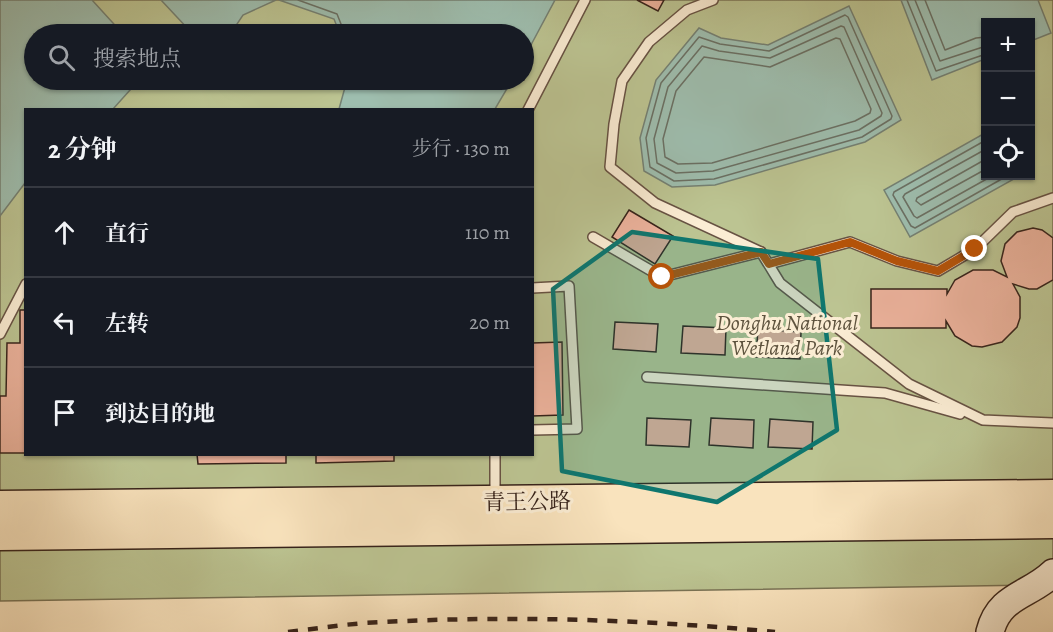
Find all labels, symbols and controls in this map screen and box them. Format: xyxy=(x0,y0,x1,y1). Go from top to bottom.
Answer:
map controls xyxy=(981,18,1035,180)
button: + xyxy=(981,18,1035,72)
search box xyxy=(24,24,534,90)
icon: search xyxy=(45,41,78,74)
text: 搜索地点 xyxy=(93,44,181,74)
button: − xyxy=(981,72,1035,126)
button: locate xyxy=(981,126,1035,180)
text: 2 分钟 xyxy=(48,132,117,167)
text: 步行 · 130 m xyxy=(412,135,510,162)
icon: ahead xyxy=(48,216,81,249)
text: 直行 xyxy=(105,219,149,249)
text: 110 m xyxy=(465,219,510,246)
route end xyxy=(961,235,987,261)
route start xyxy=(648,263,674,289)
icon: left xyxy=(48,306,81,339)
park label: Donghu National Wetland Park xyxy=(716,308,859,363)
text: 左转 xyxy=(105,309,149,339)
text: 20 m xyxy=(469,309,510,336)
icon: arrive xyxy=(48,396,81,429)
text: 到达目的地 xyxy=(105,399,215,429)
street label: 青王公路 xyxy=(483,486,571,518)

